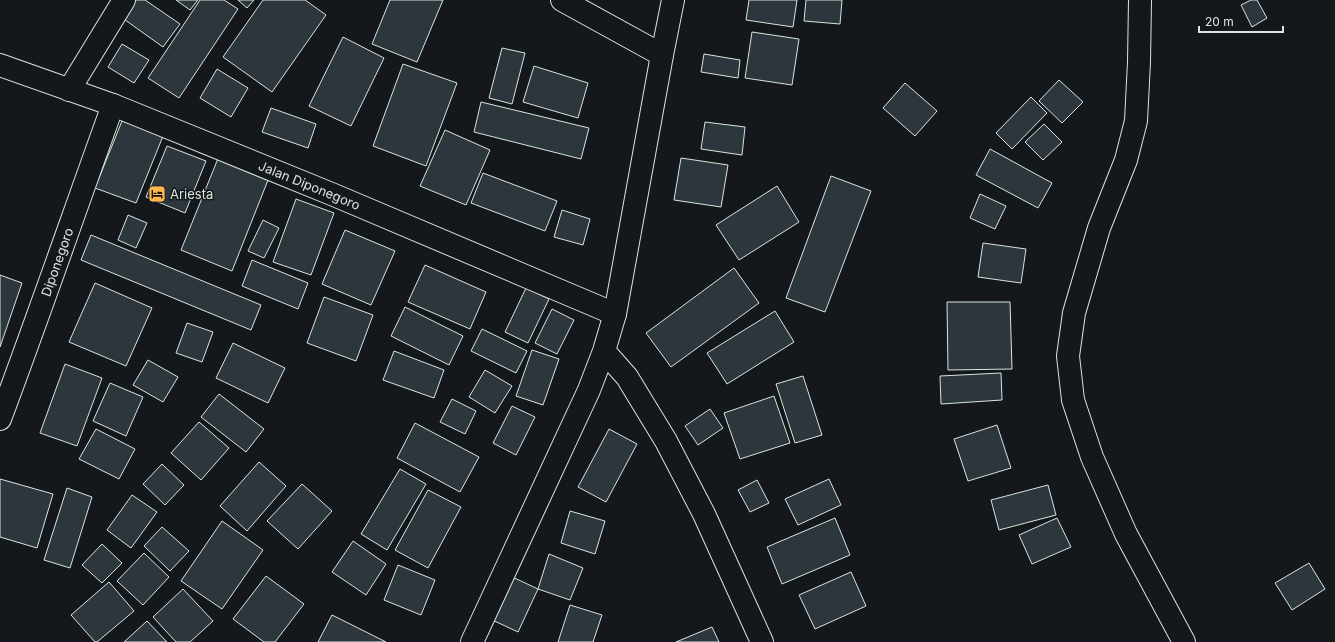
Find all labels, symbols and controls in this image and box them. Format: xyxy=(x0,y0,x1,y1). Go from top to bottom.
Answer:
scale bar xyxy=(1199,8,1283,34)
text: 20 m xyxy=(1205,14,1234,29)
street label: Jalan Diponegoro xyxy=(256,157,363,213)
hotel icon: Ariesta xyxy=(147,184,167,204)
place label: Ariesta xyxy=(170,186,213,202)
street label: Diponegoro xyxy=(37,225,77,299)

